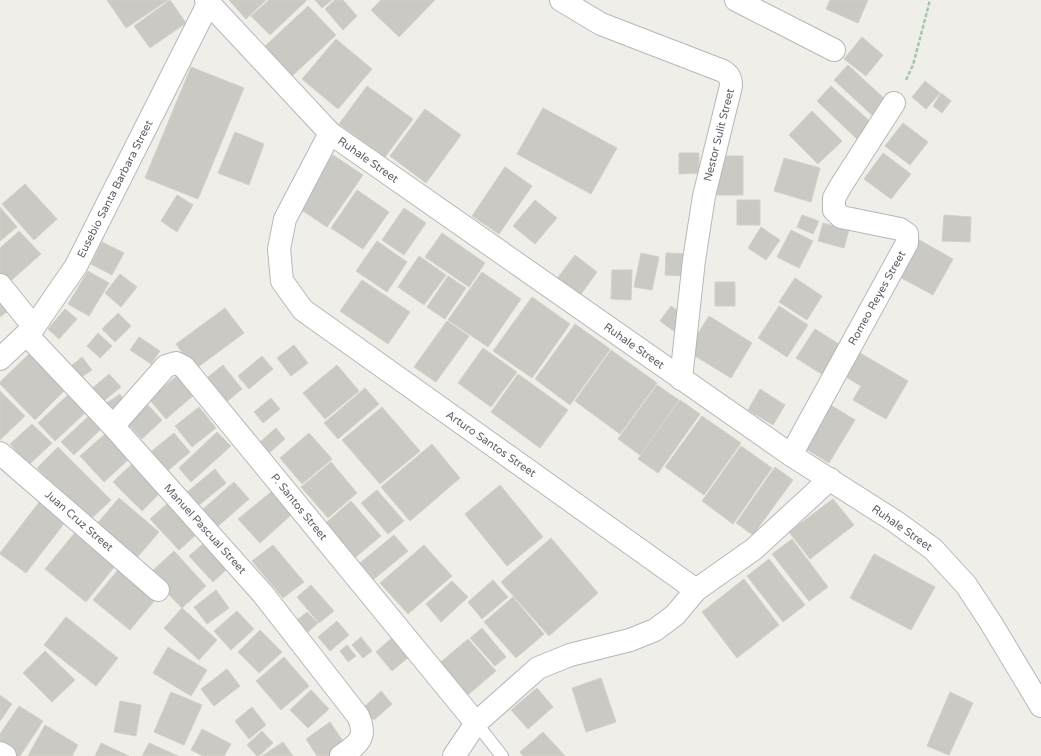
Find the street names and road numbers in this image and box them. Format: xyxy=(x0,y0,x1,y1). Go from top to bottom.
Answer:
street label: Nestor Sulit Street xyxy=(701,87,737,183)
street label: Eusebio Santa Barbara Street xyxy=(74,118,156,260)
street label: Ruhale Street xyxy=(335,134,401,186)
street label: Romeo Reyes Street xyxy=(846,248,908,348)
street label: Ruhale Street xyxy=(601,320,667,372)
street label: Arturo Santos Street xyxy=(444,408,538,480)
street label: P. Santos Street xyxy=(268,471,330,543)
street label: Manuel Pascual Street xyxy=(161,481,249,577)
street label: Juan Cruz Street xyxy=(42,488,116,554)
street label: Ruhale Street xyxy=(869,502,935,554)

